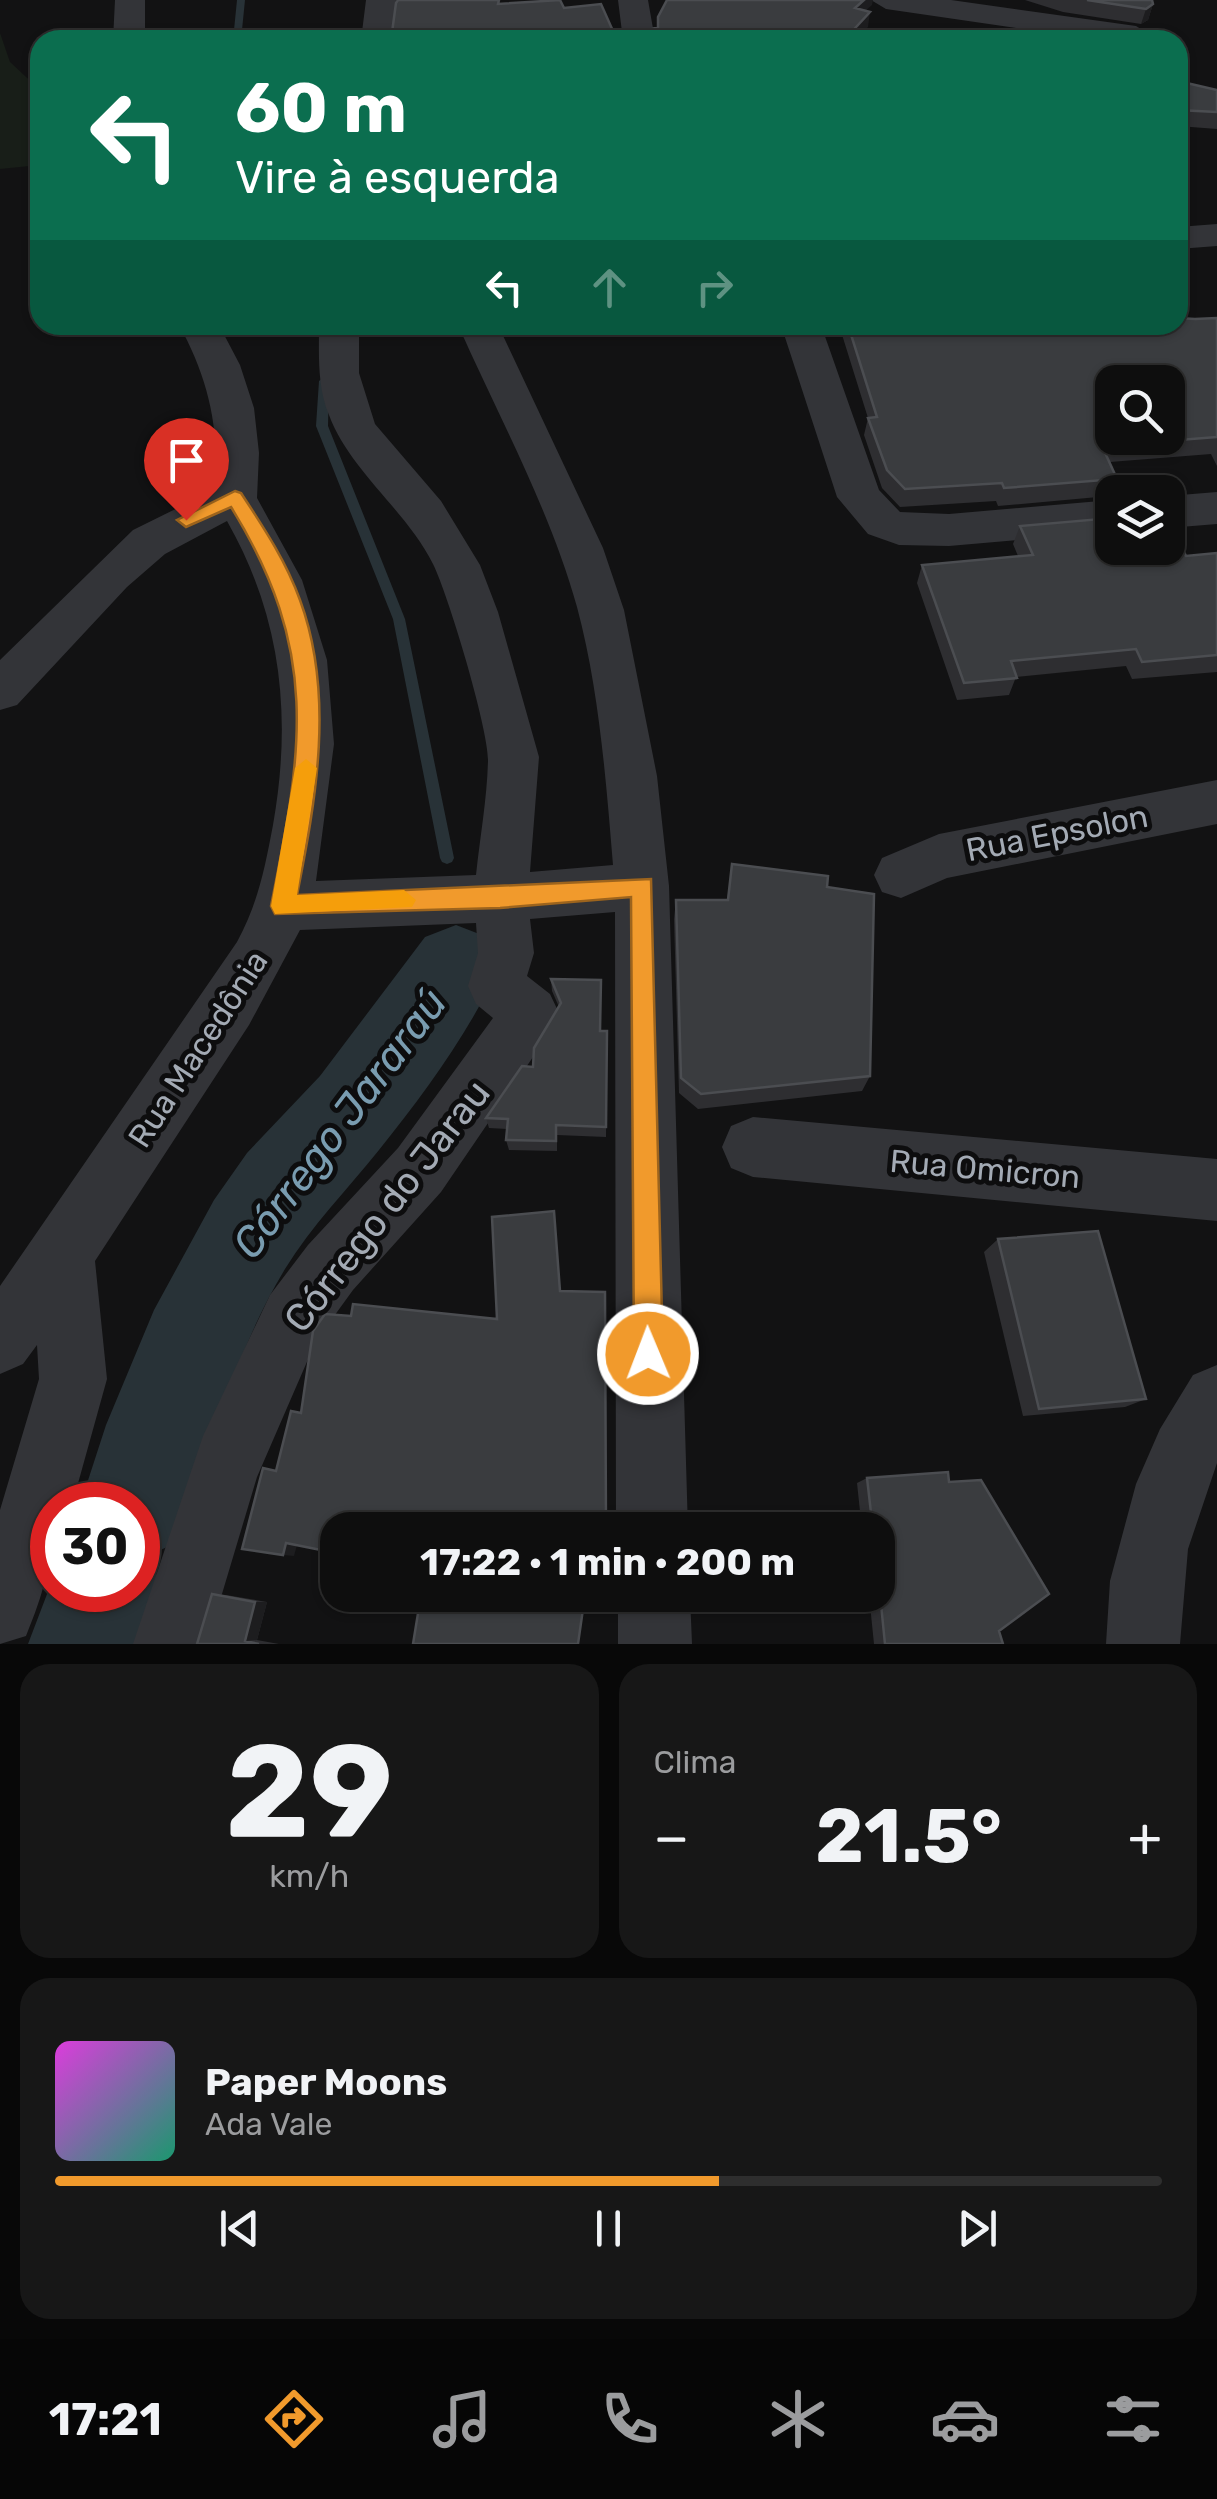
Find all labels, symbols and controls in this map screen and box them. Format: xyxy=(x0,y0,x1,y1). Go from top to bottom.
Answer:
text: 60 m xyxy=(235,67,407,150)
icon: left xyxy=(70,70,200,200)
text: Vire à esquerda xyxy=(235,151,559,204)
icon: left xyxy=(477,260,532,315)
icon: ahead xyxy=(582,260,637,315)
icon: right xyxy=(687,260,742,315)
map controls xyxy=(1095,365,1185,565)
button: search xyxy=(1095,365,1185,455)
pin xyxy=(144,418,229,521)
icon: arrive xyxy=(159,433,214,488)
button: layers xyxy=(1095,475,1185,565)
street label: Rua Epsolon xyxy=(963,797,1151,869)
street label: Rua Macedônia xyxy=(120,944,276,1154)
water label: Córrego Jararaú xyxy=(222,979,457,1268)
street label: Córrego do Jarau xyxy=(274,1071,500,1341)
street label: Rua Omicron xyxy=(888,1142,1082,1196)
position arrow xyxy=(596,1302,700,1406)
speed limit sign: 30 xyxy=(30,1482,160,1612)
text: 17:22 · 1 min · 200 m xyxy=(420,1539,795,1585)
text: 29 xyxy=(225,1714,393,1869)
text: Clima xyxy=(654,1743,736,1781)
text: 21.5° xyxy=(815,1792,1002,1881)
text: − xyxy=(654,1805,689,1870)
text: + xyxy=(1128,1805,1162,1870)
text: km/h xyxy=(269,1857,349,1895)
text: Paper Moons xyxy=(205,2059,447,2105)
text: Ada Vale xyxy=(205,2105,332,2143)
icon: previous xyxy=(212,2201,267,2256)
icon: pause xyxy=(581,2201,636,2256)
icon: next xyxy=(950,2201,1005,2256)
icon: directions xyxy=(259,2384,329,2454)
icon: music xyxy=(427,2384,497,2454)
icon: phone xyxy=(595,2384,665,2454)
icon: climate xyxy=(763,2384,833,2454)
icon: car xyxy=(930,2384,1000,2454)
icon: filters xyxy=(1098,2384,1168,2454)
text: 17:21 xyxy=(49,2393,162,2446)

